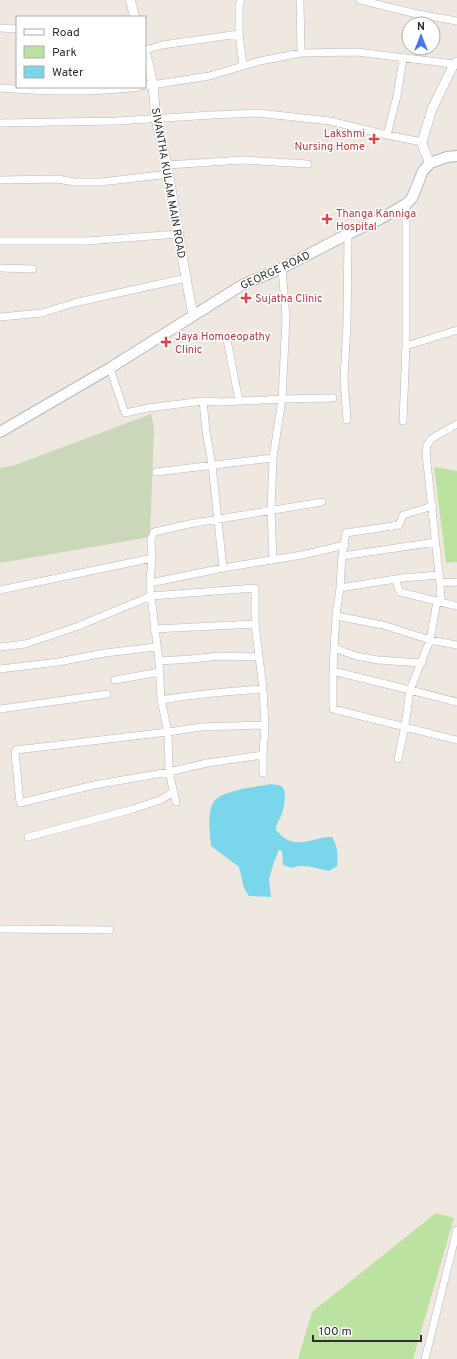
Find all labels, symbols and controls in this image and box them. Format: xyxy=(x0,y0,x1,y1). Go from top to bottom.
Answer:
legend xyxy=(16,16,146,88)
north arrow xyxy=(401,16,441,56)
text: N xyxy=(417,20,425,34)
text: Road xyxy=(52,25,80,41)
text: Park xyxy=(52,45,77,61)
text: Water xyxy=(52,65,84,81)
street label: SIVANTHA KULAM MAIN ROAD xyxy=(148,107,188,260)
place label: Lakshmi Nursing Home xyxy=(294,127,365,154)
marker: Lakshmi Nursing Home xyxy=(368,133,380,145)
place label: Thanga Kanniga Hospital xyxy=(336,207,416,234)
marker: Thanga Kanniga Hospital xyxy=(321,213,333,225)
street label: GEORGE ROAD xyxy=(238,249,313,293)
marker: Sujatha Clinic xyxy=(240,292,252,304)
place label: Sujatha Clinic xyxy=(255,292,322,306)
place label: Jaya Homoeopathy Clinic xyxy=(175,330,271,357)
marker: Jaya Homoeopathy Clinic xyxy=(160,336,172,348)
scale bar xyxy=(313,1317,421,1343)
text: 100 m xyxy=(319,1324,352,1340)

